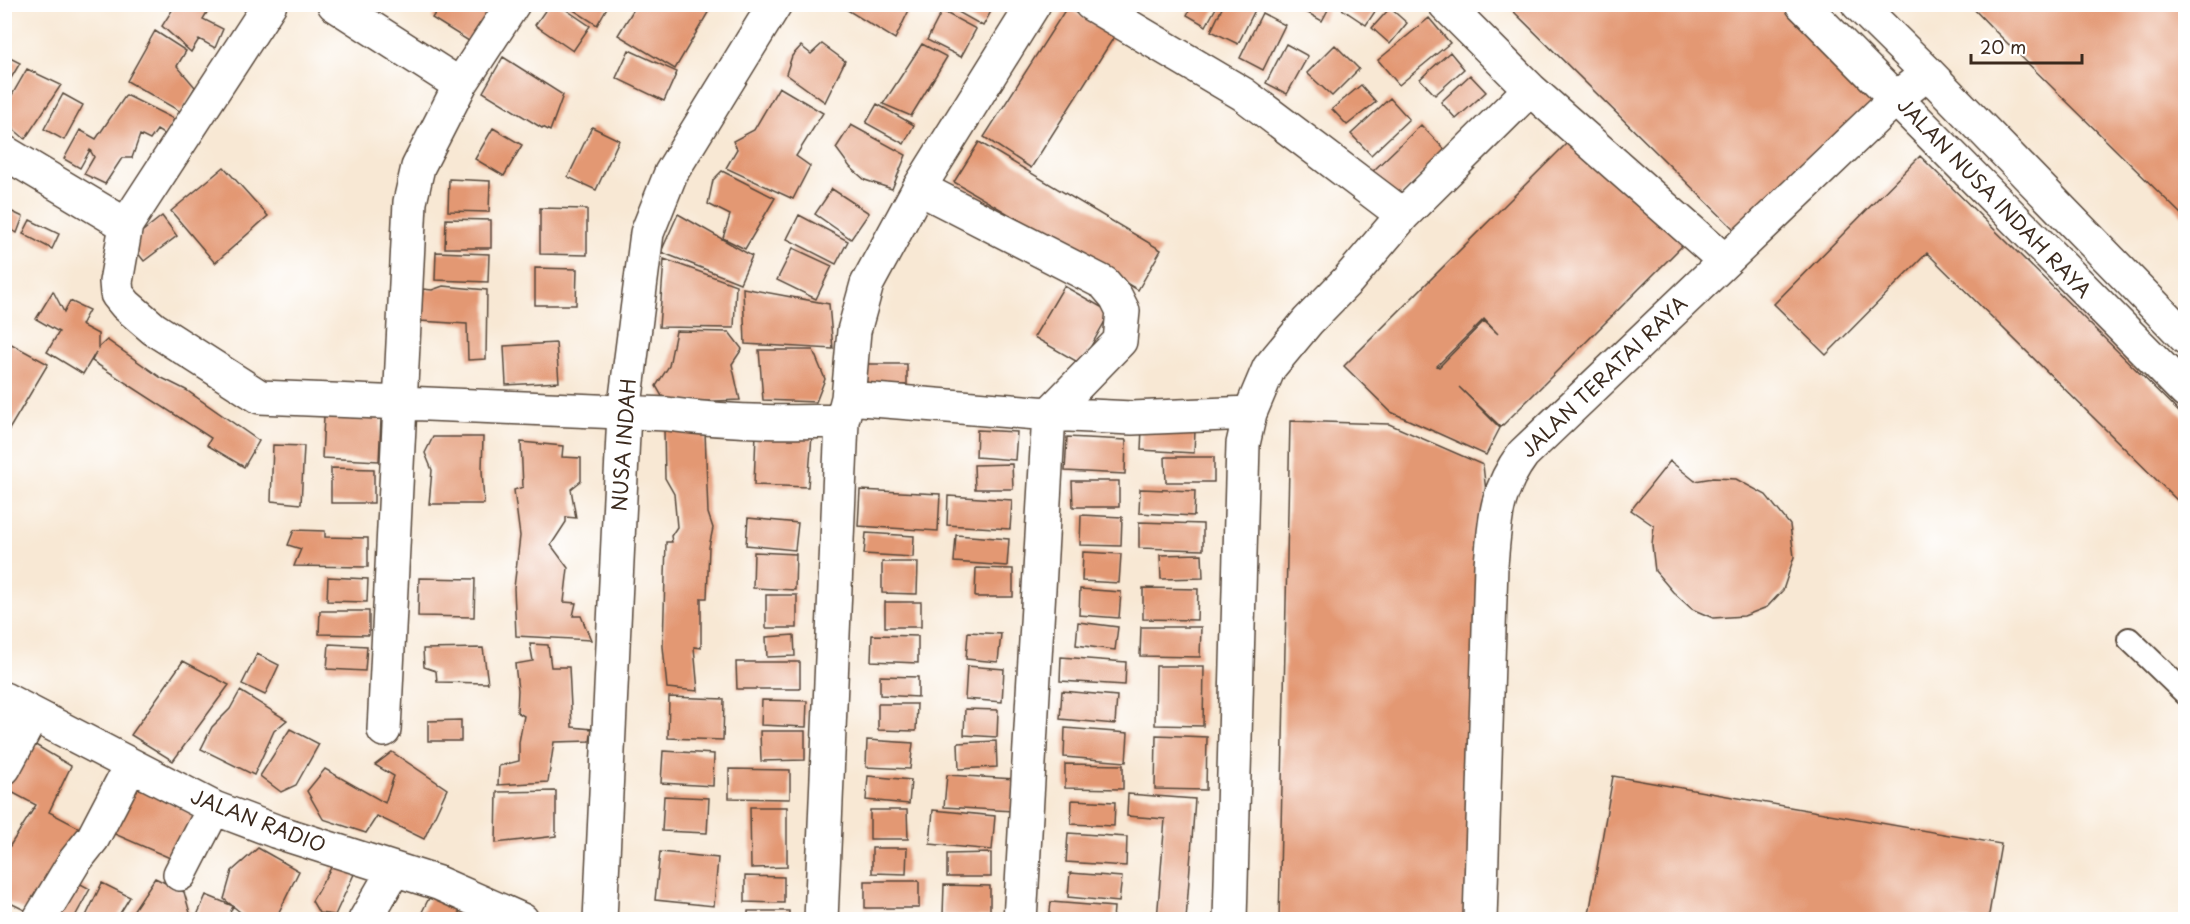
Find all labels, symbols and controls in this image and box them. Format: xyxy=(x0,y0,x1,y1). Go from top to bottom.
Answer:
scale bar xyxy=(1971,27,2082,65)
text: 20 m xyxy=(1980,33,2026,60)
street label: JALAN NUSA INDAH RAYA xyxy=(1891,90,2099,304)
street label: JALAN TERATAI RAYA xyxy=(1513,289,1693,464)
street label: NUSA INDAH xyxy=(603,377,643,512)
street label: JALAN RADIO xyxy=(186,781,330,860)

